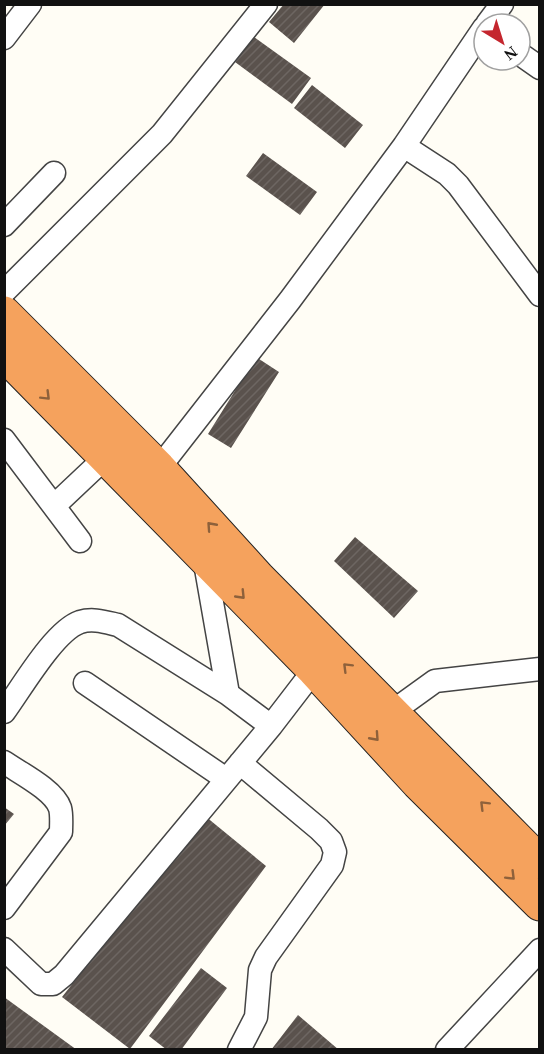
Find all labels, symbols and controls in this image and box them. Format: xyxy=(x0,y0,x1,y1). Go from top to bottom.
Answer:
north arrow xyxy=(472,12,532,72)
text: N xyxy=(501,43,521,64)
one-way arrow xyxy=(38,388,49,399)
one-way arrow xyxy=(207,522,218,533)
one-way arrow xyxy=(234,589,245,599)
one-way arrow xyxy=(343,663,354,674)
one-way arrow xyxy=(368,730,379,740)
one-way arrow xyxy=(480,802,491,813)
one-way arrow xyxy=(504,869,515,880)

